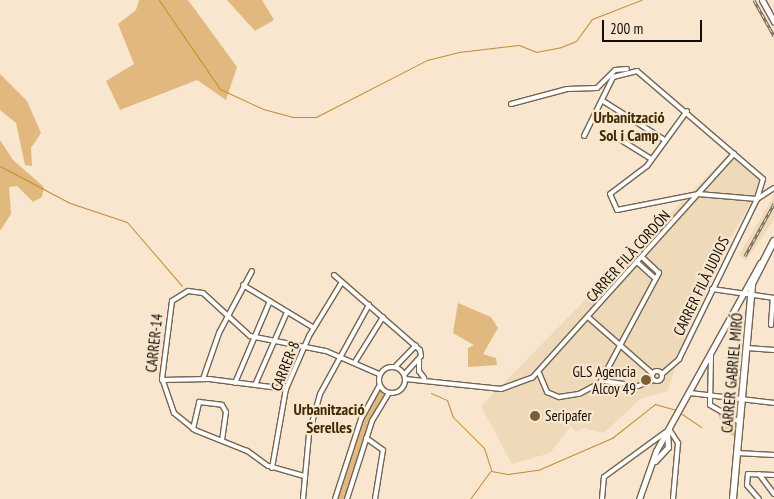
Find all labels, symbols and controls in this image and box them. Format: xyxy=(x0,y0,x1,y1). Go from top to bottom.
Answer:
scale bar xyxy=(604,10,704,42)
text: 200 m xyxy=(610,19,643,38)
district label: Urbanització Sol i Camp xyxy=(593,107,665,145)
street label: CARRER FILÀ CORDÓN xyxy=(582,206,674,306)
street label: CARRER FILÀ JUDIOS xyxy=(669,233,733,339)
street label: CARRER GABRIEL MIRÓ xyxy=(718,312,746,434)
street label: CARRER-14 xyxy=(142,313,166,373)
street label: CARRER-8 xyxy=(267,338,303,394)
place label: GLS Agencia Alcoy 49 xyxy=(572,362,636,397)
marker: GLS Agencia Alcoy 49 xyxy=(640,374,652,386)
district label: Urbanització Serelles xyxy=(293,399,365,437)
place label: Seripafer xyxy=(545,407,592,425)
marker: Seripafer xyxy=(529,410,541,422)

